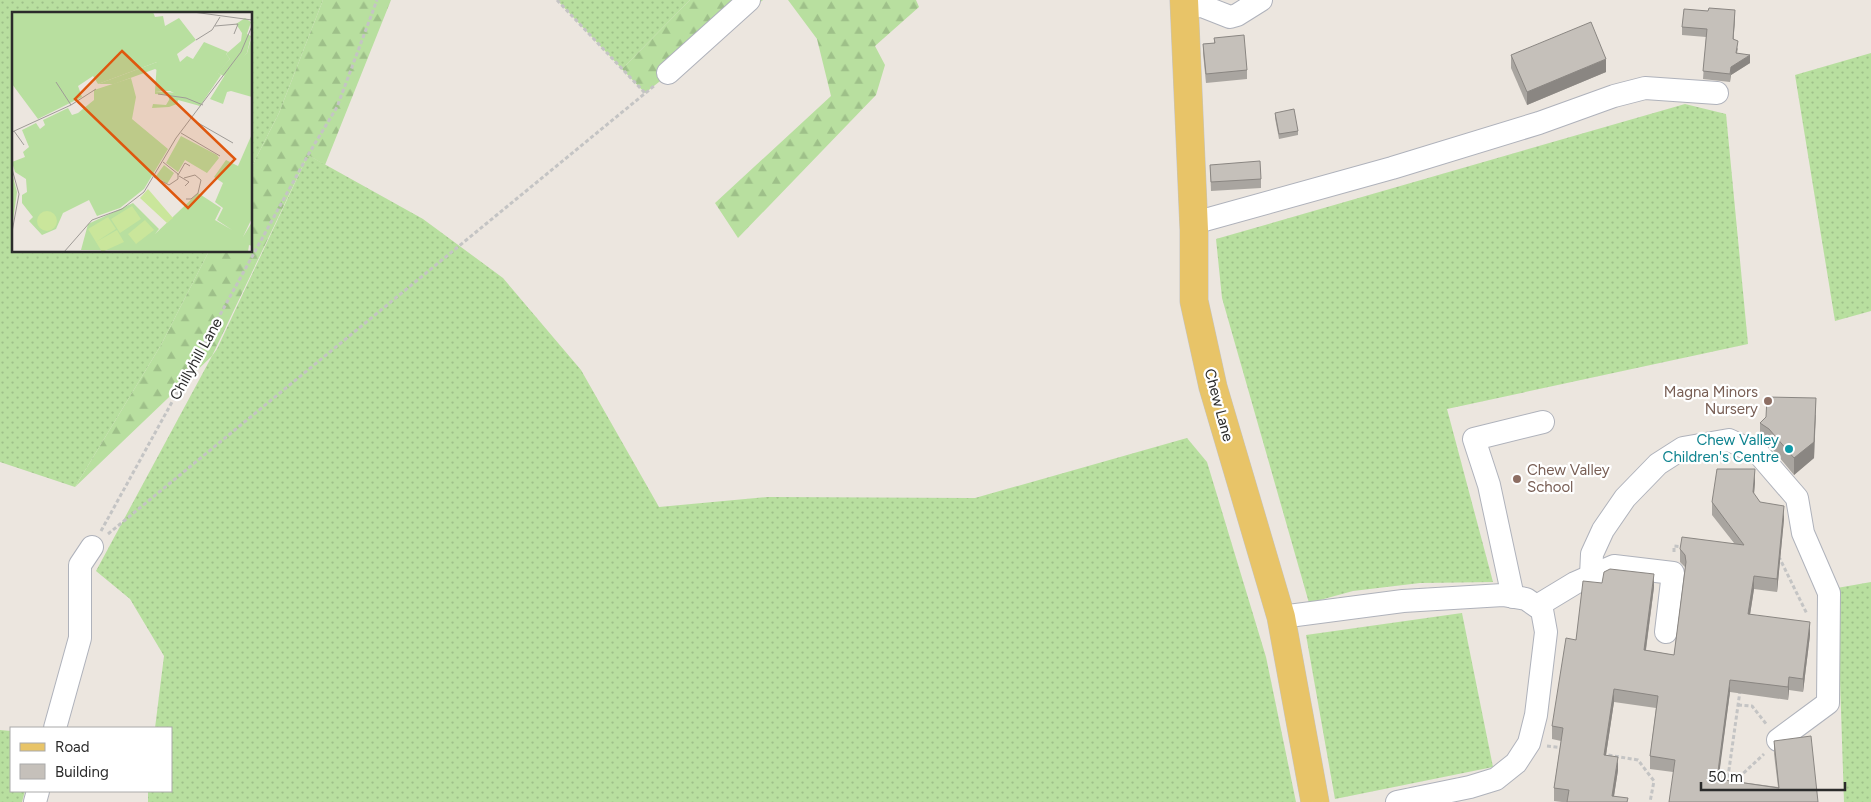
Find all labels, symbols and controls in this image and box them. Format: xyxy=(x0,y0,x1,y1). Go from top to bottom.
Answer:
inset map xyxy=(12,12,252,252)
street label: Chillyhill Lane xyxy=(166,315,226,403)
street label: Chew Lane xyxy=(1201,367,1237,443)
place label: Magna Minors Nursery xyxy=(1664,383,1758,418)
marker: Magna Minors Nursery xyxy=(1762,395,1774,407)
place label: Chew Valley Children's Centre xyxy=(1663,431,1779,466)
marker: Chew Valley Children's Centre xyxy=(1783,443,1795,455)
place label: Chew Valley School xyxy=(1527,461,1610,496)
marker: Chew Valley School xyxy=(1511,473,1523,485)
legend xyxy=(10,727,172,792)
text: Road xyxy=(55,738,90,756)
scale bar xyxy=(1701,760,1845,792)
text: Building xyxy=(55,763,109,781)
text: 50 m xyxy=(1708,768,1743,786)

